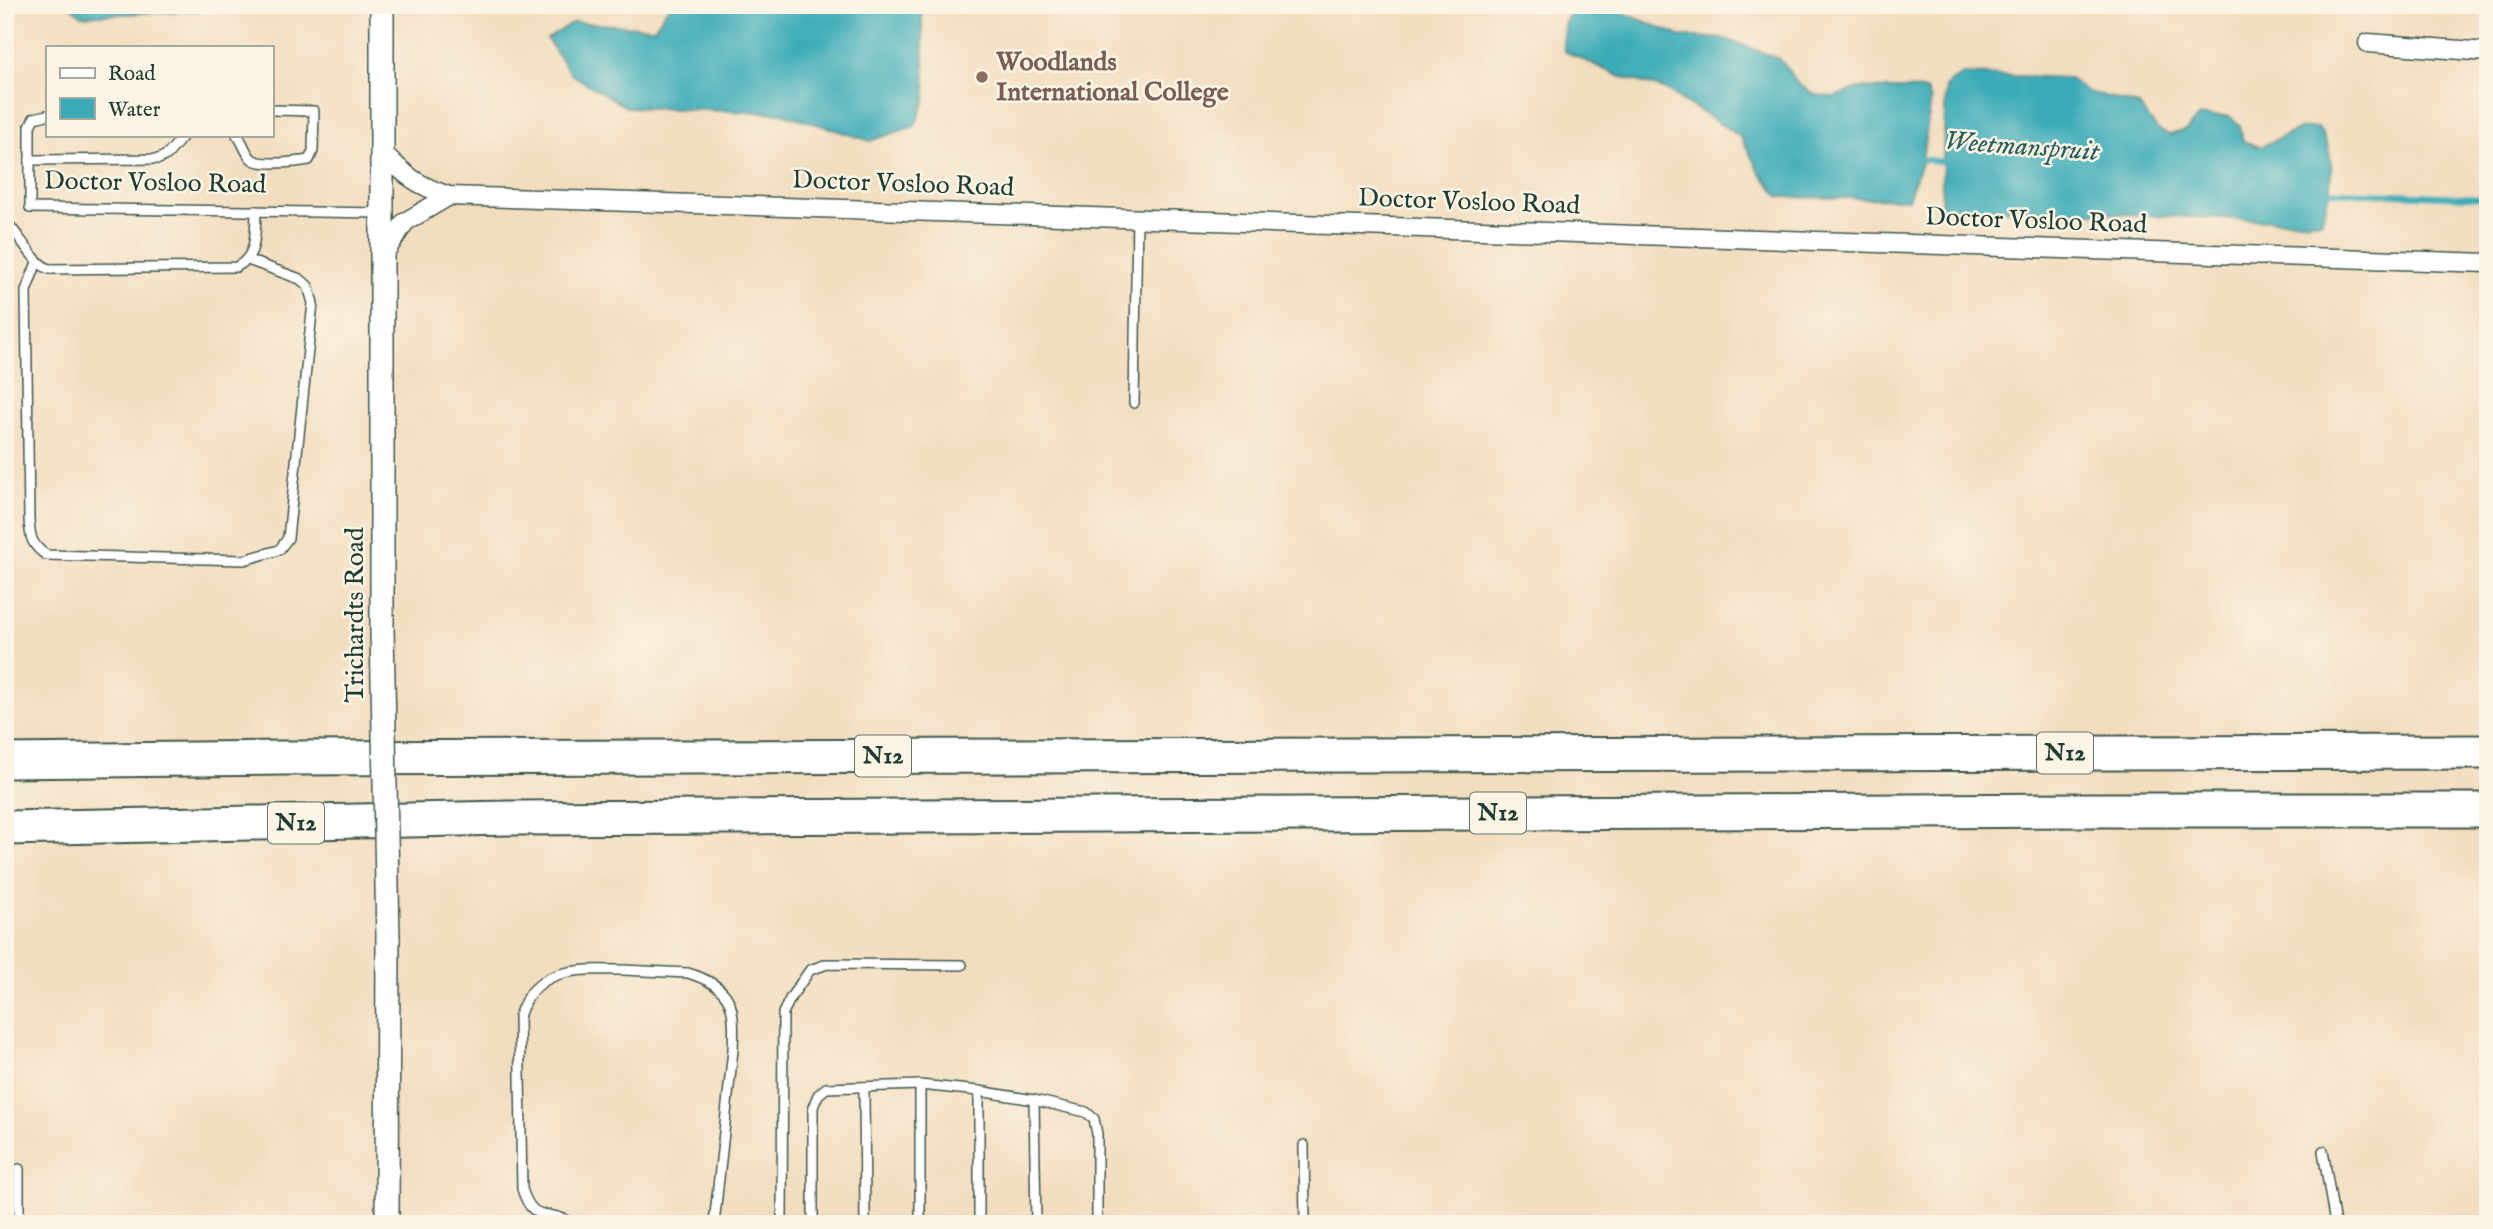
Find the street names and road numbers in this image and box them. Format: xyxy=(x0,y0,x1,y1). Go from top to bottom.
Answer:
street label: Doctor Vosloo Road xyxy=(791,164,1015,204)
street label: Doctor Vosloo Road xyxy=(44,165,267,201)
street label: Doctor Vosloo Road xyxy=(1357,182,1581,222)
street label: Doctor Vosloo Road xyxy=(1924,201,2148,241)
street label: Trichardts Road xyxy=(339,527,372,703)
road number: N12 xyxy=(2037,732,2093,774)
road number: N12 xyxy=(855,736,911,776)
road number: N12 xyxy=(1470,792,1526,834)
road number: N12 xyxy=(268,802,324,844)

